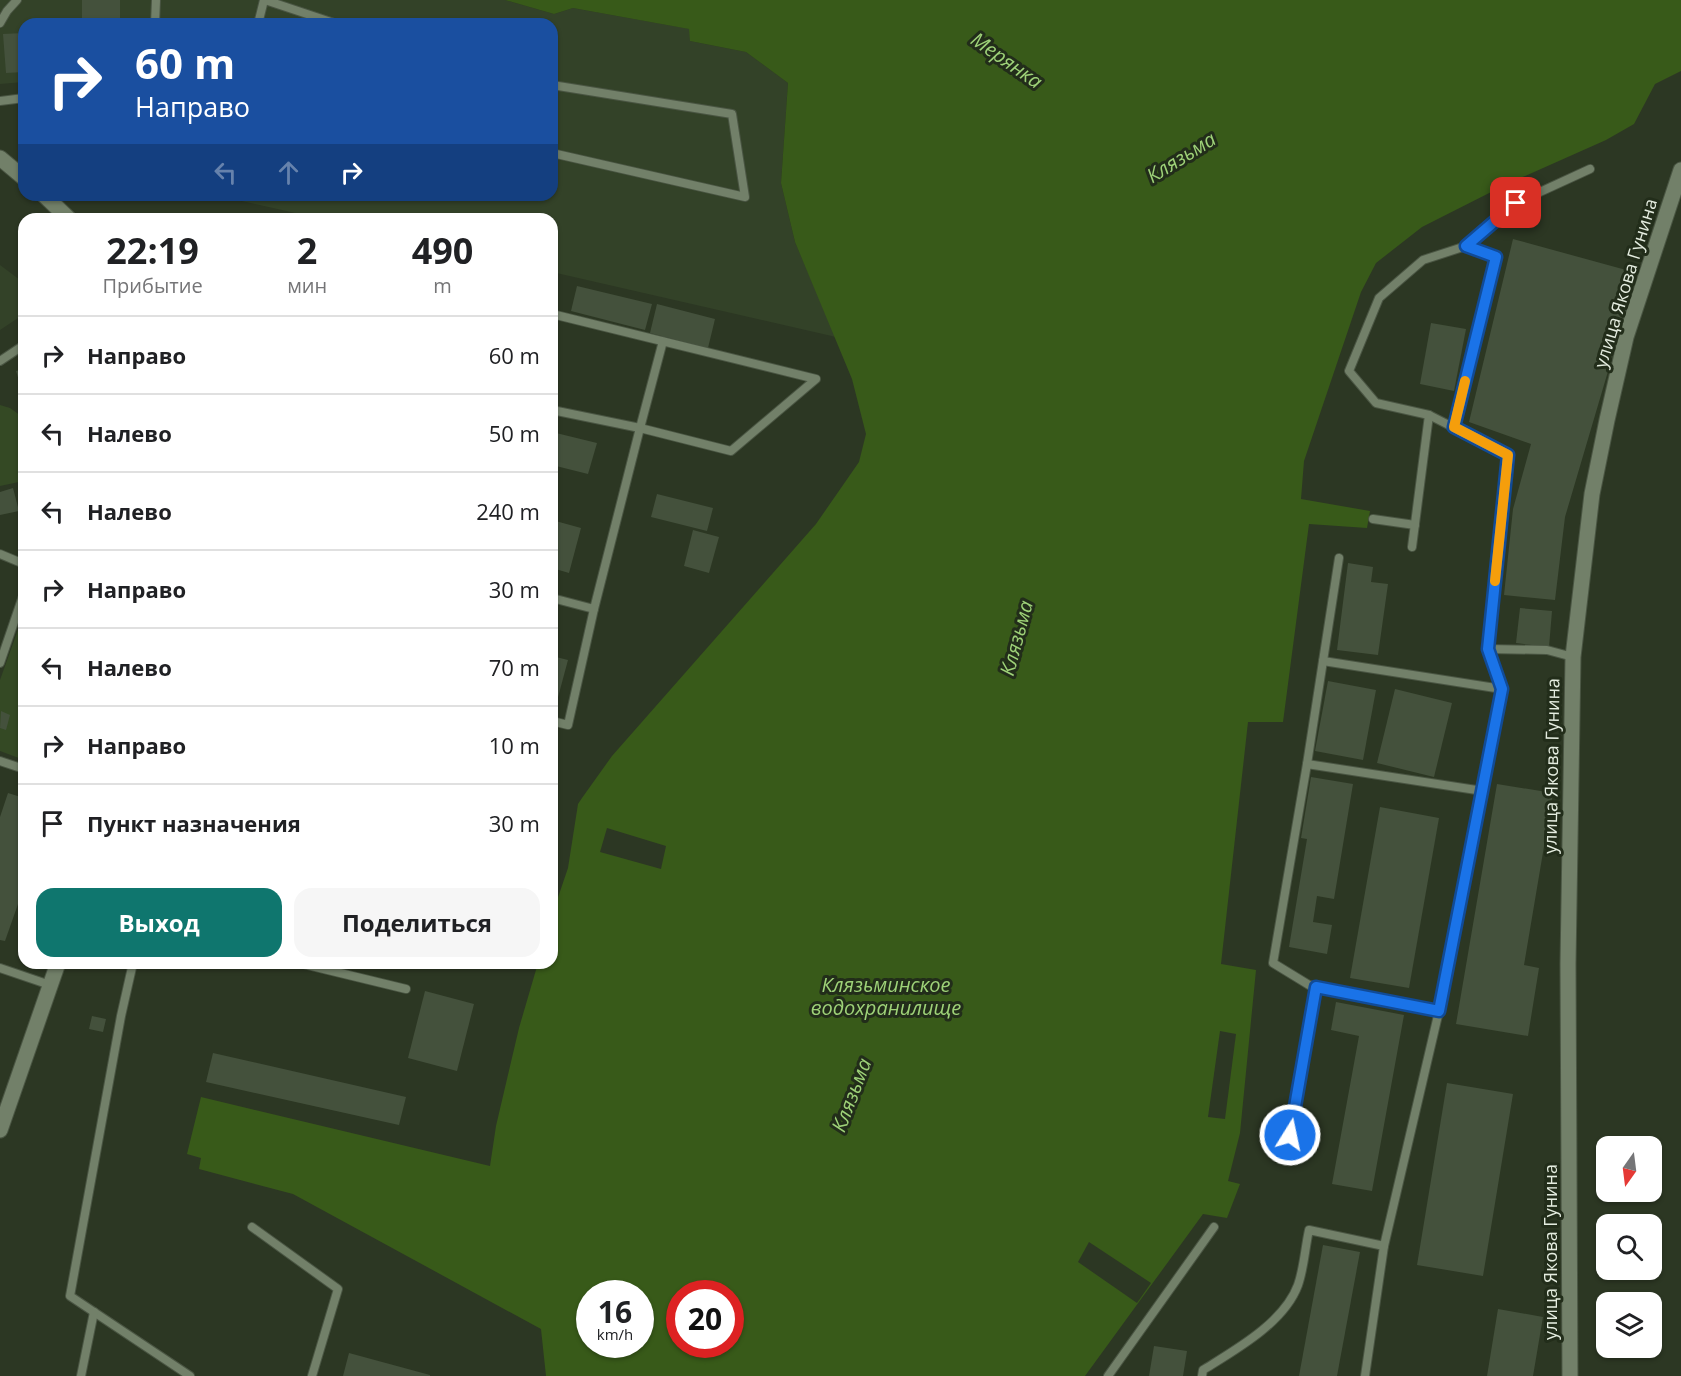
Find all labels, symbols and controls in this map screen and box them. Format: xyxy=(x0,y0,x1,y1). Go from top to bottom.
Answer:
water label: Мерянка xyxy=(966,26,1048,94)
text: 60 m xyxy=(135,34,235,91)
icon: right xyxy=(36,42,114,120)
text: Направо xyxy=(135,88,250,125)
water label: Клязьма xyxy=(1141,125,1221,189)
icon: left xyxy=(209,156,242,189)
icon: ahead xyxy=(272,156,305,189)
icon: right xyxy=(335,156,368,189)
pin xyxy=(1490,177,1541,228)
icon: arrive xyxy=(1499,186,1532,219)
street label: улица Якова Гунина xyxy=(1588,195,1662,371)
text: 22:19 xyxy=(106,226,199,275)
text: 2 xyxy=(297,226,317,275)
text: 490 xyxy=(412,226,473,275)
text: Прибытие xyxy=(103,272,203,299)
text: мин xyxy=(287,272,327,299)
text: m xyxy=(433,272,452,299)
icon: right xyxy=(36,339,69,372)
text: Направо xyxy=(87,340,186,370)
text: 60 m xyxy=(489,340,540,370)
icon: left xyxy=(36,417,69,450)
text: Налево xyxy=(87,418,172,448)
text: 50 m xyxy=(489,418,540,448)
icon: left xyxy=(36,495,69,528)
text: Налево xyxy=(87,496,172,526)
text: 240 m xyxy=(476,496,540,526)
icon: right xyxy=(36,573,69,606)
text: Направо xyxy=(87,574,186,604)
text: 30 m xyxy=(489,574,540,604)
water label: Клязьма xyxy=(993,597,1039,679)
icon: left xyxy=(36,651,69,684)
text: Налево xyxy=(87,652,172,682)
text: 70 m xyxy=(489,652,540,682)
street label: улица Якова Гунина xyxy=(1537,678,1565,854)
icon: right xyxy=(36,729,69,762)
text: Направо xyxy=(87,730,186,760)
text: 10 m xyxy=(489,730,540,760)
icon: arrive xyxy=(36,807,69,840)
text: Пункт назначения xyxy=(87,808,301,838)
text: 30 m xyxy=(489,808,540,838)
button: Выход xyxy=(36,888,282,957)
button: Поделиться xyxy=(294,888,540,957)
water label: Клязьминское водохранилище xyxy=(811,971,961,1021)
water label: Клязьма xyxy=(825,1054,877,1136)
position arrow xyxy=(1258,1103,1322,1167)
north arrow xyxy=(1596,1136,1662,1202)
map controls xyxy=(1596,1136,1662,1358)
street label: улица Якова Гунина xyxy=(1538,1164,1562,1340)
button: search xyxy=(1596,1214,1662,1280)
speed limit sign: 20 xyxy=(666,1280,744,1358)
text: 16 xyxy=(598,1291,632,1332)
button: layers xyxy=(1596,1292,1662,1358)
text: km/h xyxy=(597,1324,633,1344)

